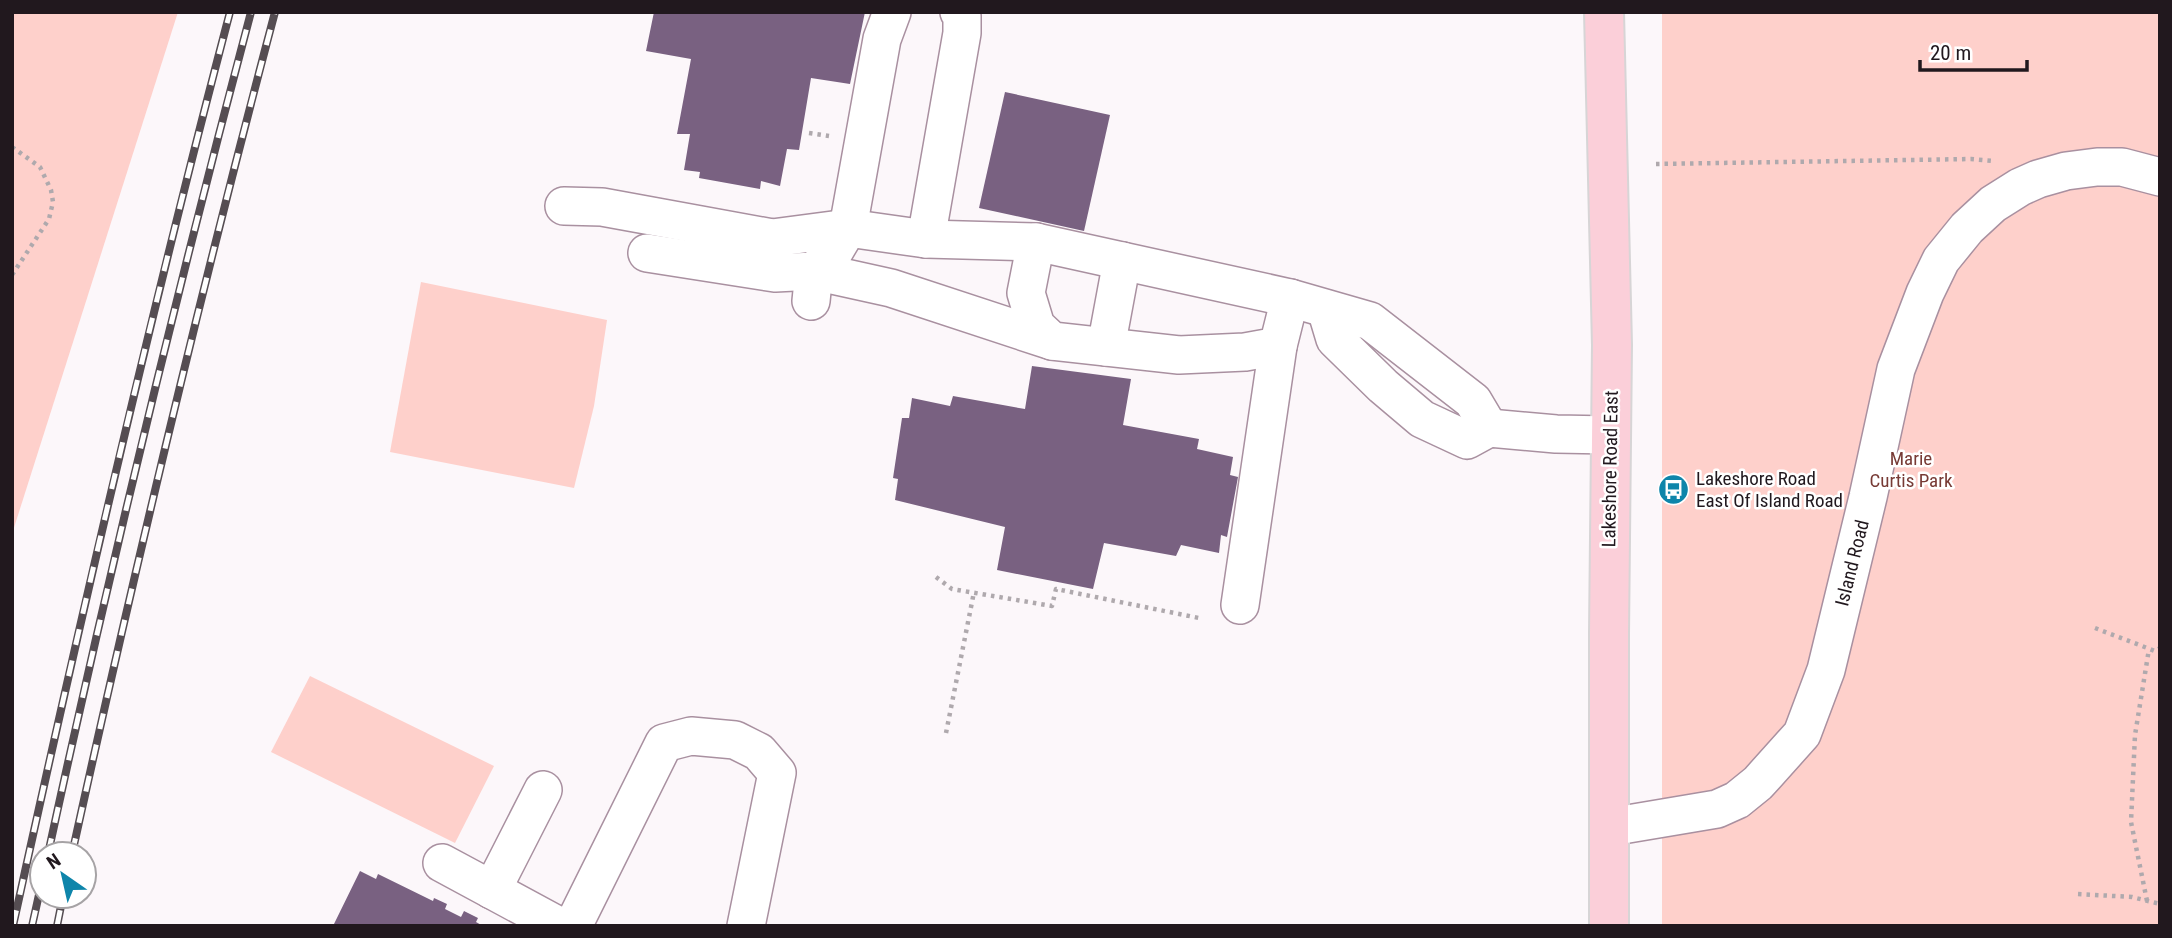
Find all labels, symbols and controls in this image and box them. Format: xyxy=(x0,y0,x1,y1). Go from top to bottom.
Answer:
scale bar xyxy=(1920,28,2027,72)
text: 20 m xyxy=(1930,41,1971,65)
street label: Lakeshore Road East xyxy=(1597,390,1623,548)
park label: Marie Curtis Park xyxy=(1869,447,1953,492)
place label: Lakeshore Road East Of Island Road xyxy=(1696,467,1843,512)
bus stop icon: Lakeshore Road East Of Island Road xyxy=(1656,472,1690,506)
street label: Island Road xyxy=(1830,518,1874,608)
north arrow xyxy=(28,840,98,910)
text: N xyxy=(43,849,65,874)

